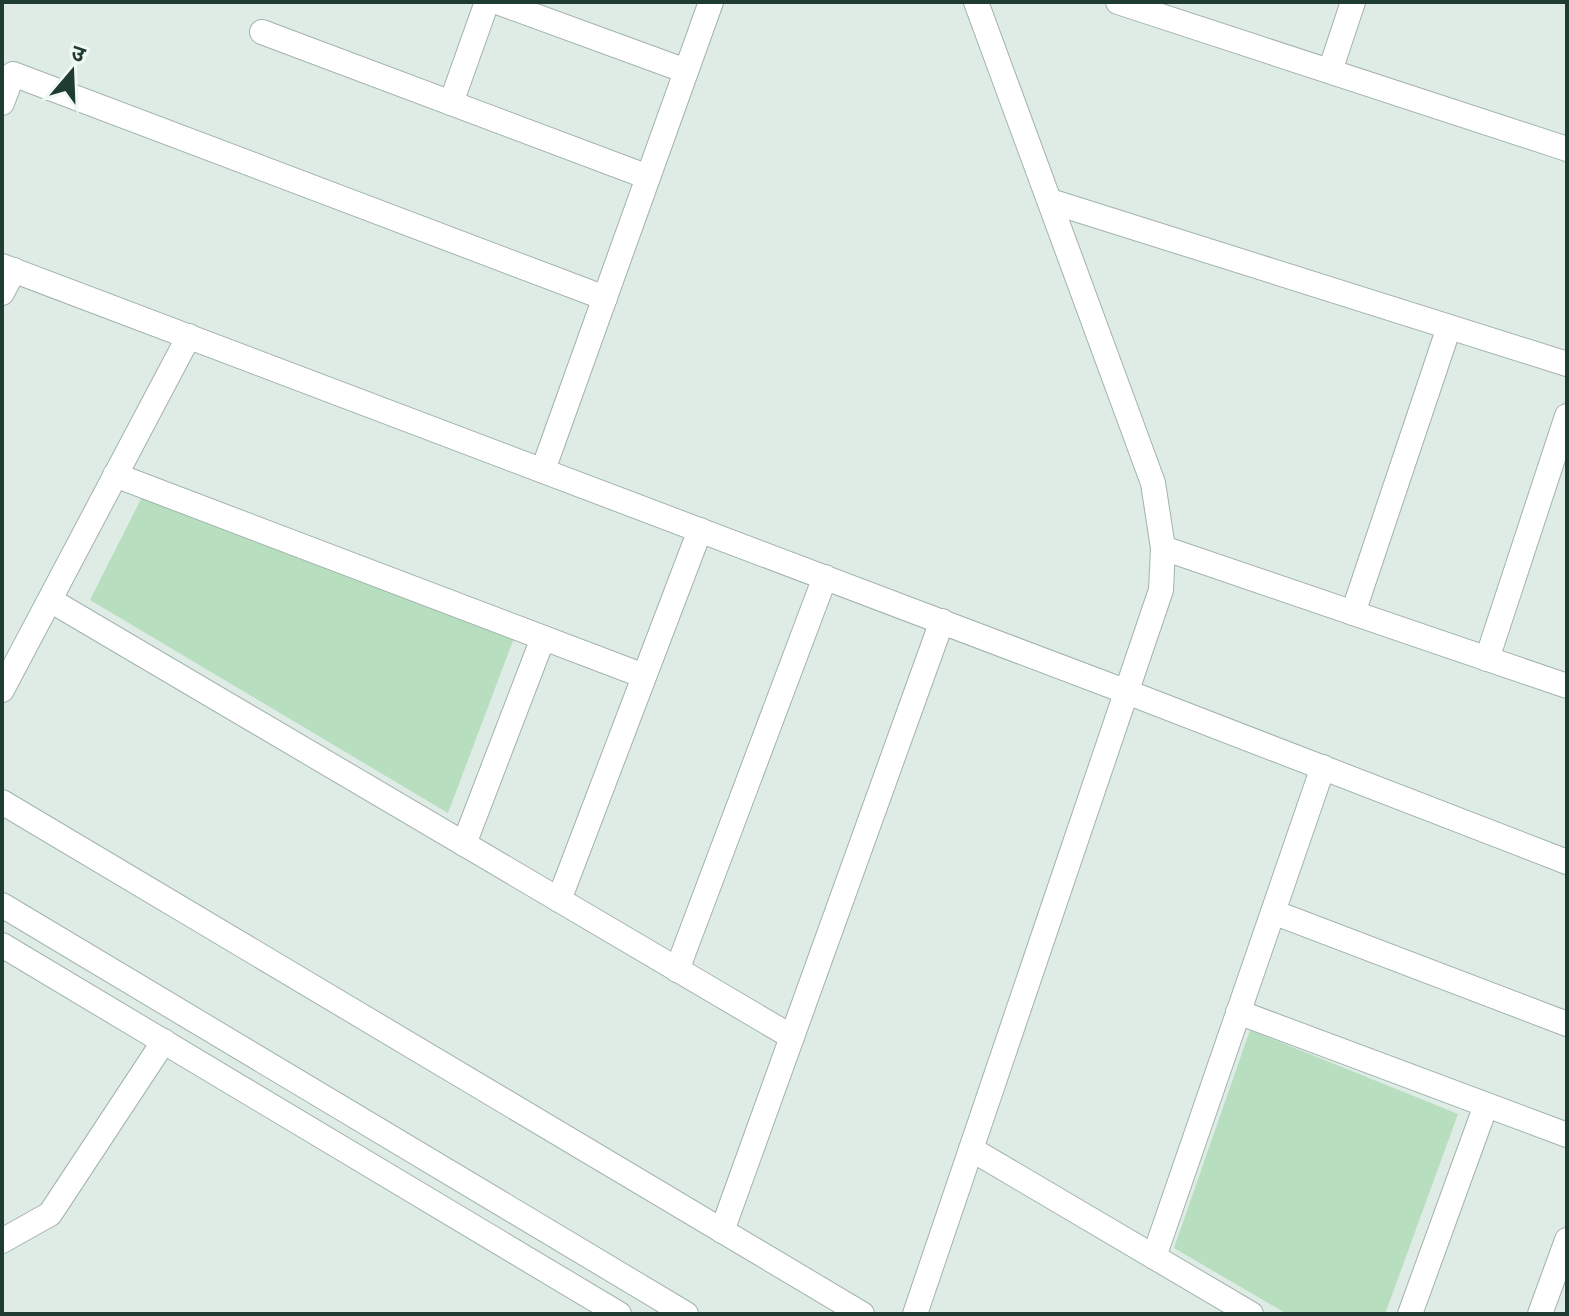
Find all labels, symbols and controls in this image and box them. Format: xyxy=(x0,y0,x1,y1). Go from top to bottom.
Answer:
north arrow xyxy=(32,32,112,112)
text: उ xyxy=(68,40,90,68)

